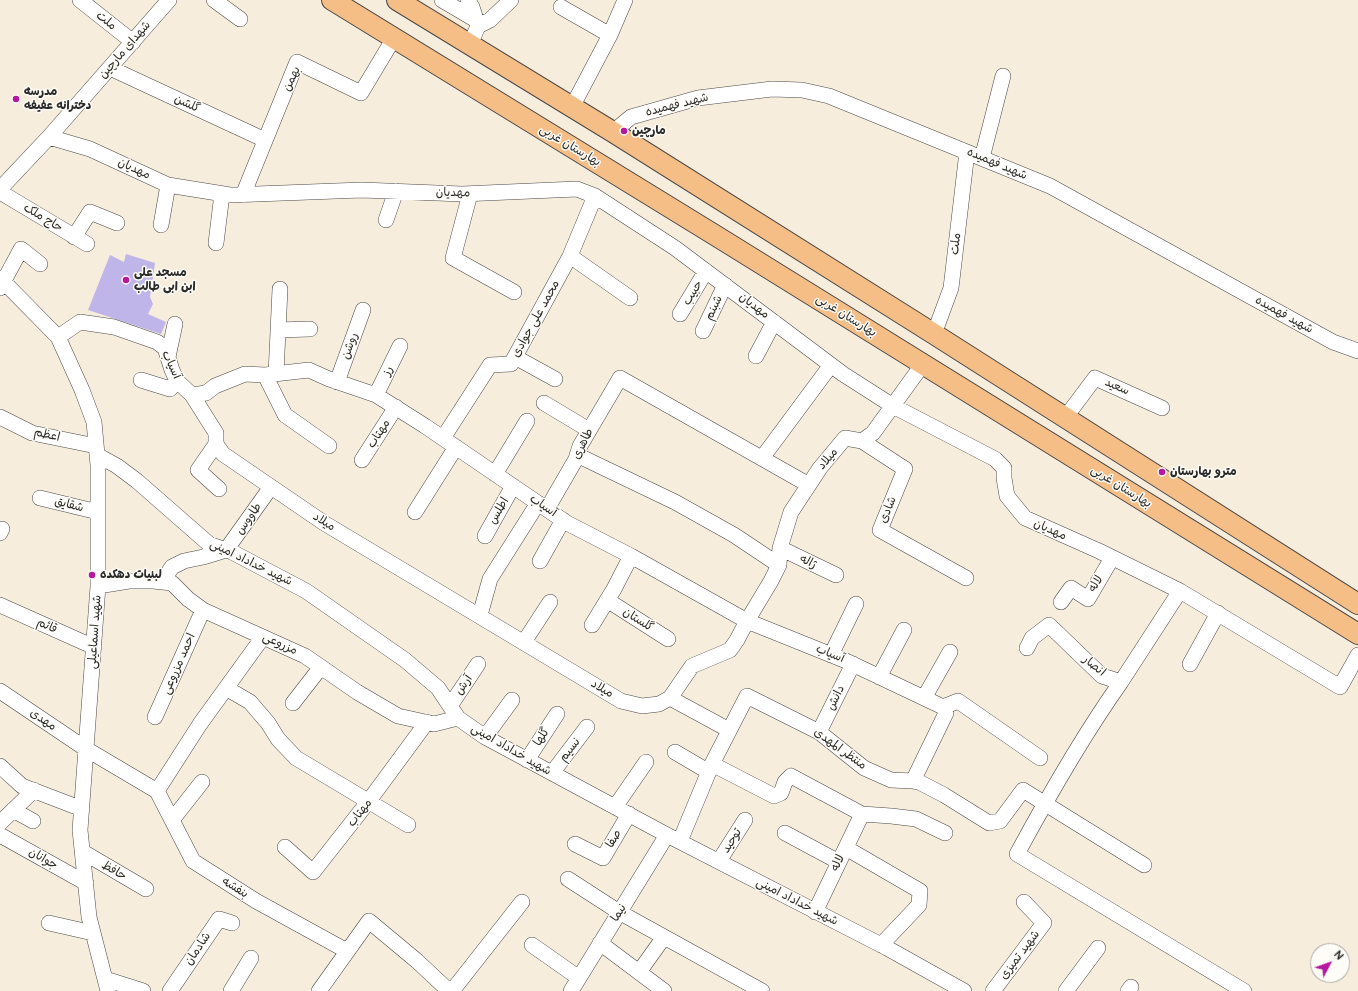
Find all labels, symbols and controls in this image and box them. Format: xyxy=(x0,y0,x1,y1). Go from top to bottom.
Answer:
street label: ملت xyxy=(93,9,119,33)
street label: شهدای مارچین xyxy=(96,18,154,82)
street label: بهمن xyxy=(280,64,304,94)
place label: مدرسه دخترانه عفیفه xyxy=(24,85,91,113)
street label: شهید فهمیده xyxy=(644,90,710,120)
street label: گلشن xyxy=(172,92,202,116)
marker: مدرسه دخترانه عفیفه xyxy=(11,94,21,104)
street label: بهارستان غربی xyxy=(537,122,603,170)
place label: مارچین xyxy=(632,124,666,138)
marker: مارچین xyxy=(619,126,629,136)
street label: شهید فهمیده xyxy=(965,145,1029,183)
street label: مهدیان xyxy=(115,155,153,183)
street label: مهدیان xyxy=(436,186,470,200)
street label: حاج ملک xyxy=(21,201,65,235)
street label: ملت xyxy=(948,232,964,256)
place label: مسجد علی ابن ابی طالب xyxy=(134,266,195,294)
marker: مسجد علی ابن ابی طالب xyxy=(121,275,131,285)
street label: محمد علی جوادی xyxy=(509,278,563,360)
street label: حبیب xyxy=(680,278,706,308)
street label: مهدیان xyxy=(736,290,772,322)
street label: بهارستان غربی xyxy=(813,292,879,340)
street label: شبنم xyxy=(702,293,726,323)
street label: شهید فهمیده xyxy=(1252,293,1316,337)
street label: روشن xyxy=(339,331,361,361)
street label: آسیاب xyxy=(158,349,184,381)
street label: رز xyxy=(380,364,396,378)
street label: سعید xyxy=(1102,375,1132,399)
street label: مهتاب xyxy=(364,417,394,451)
street label: اعظم xyxy=(33,425,61,445)
street label: طاهری xyxy=(569,426,597,462)
street label: میلاد xyxy=(815,445,841,473)
street label: بهارستان غربی xyxy=(1088,463,1154,511)
place label: مترو بهارستان xyxy=(1170,465,1237,479)
marker: مترو بهارستان xyxy=(1157,467,1167,477)
street label: آسیاب xyxy=(527,492,559,520)
street label: شقایق xyxy=(53,494,85,516)
street label: اطلس xyxy=(486,495,512,527)
street label: شادی xyxy=(876,495,900,525)
street label: طاووس xyxy=(233,500,265,538)
street label: میلاد xyxy=(310,510,338,534)
street label: مهدیان xyxy=(1031,516,1069,544)
street label: شهید خداداد امینی xyxy=(207,537,295,589)
street label: ژاله xyxy=(797,552,819,572)
place label: لبنیات دهکده xyxy=(100,568,162,582)
marker: لبنیات دهکده xyxy=(87,570,97,580)
street label: لاله xyxy=(1085,573,1107,595)
street label: شهید اسماعیلی xyxy=(85,594,105,670)
street label: گلستان xyxy=(620,605,656,635)
street label: قائم xyxy=(35,615,59,637)
street label: مزروعی xyxy=(260,630,300,658)
street label: احمد مزروعی xyxy=(159,631,199,697)
street label: آسیاب xyxy=(814,642,846,666)
street label: انصار xyxy=(1079,652,1109,680)
street label: آرش xyxy=(452,672,476,698)
street label: میلاد xyxy=(588,677,616,701)
street label: دانش xyxy=(824,683,848,713)
street label: مهدی xyxy=(27,706,59,734)
street label: شهید خداداد امینی xyxy=(468,721,554,779)
street label: گلها xyxy=(531,725,553,749)
street label: منتظر المهدی xyxy=(811,725,869,773)
street label: نسیم xyxy=(556,735,584,765)
street label: مهتاب xyxy=(345,796,375,830)
street label: توحید xyxy=(719,826,745,856)
street label: صفا xyxy=(603,827,625,851)
street label: جوانان xyxy=(26,845,60,873)
street label: لاله xyxy=(828,852,848,874)
street label: حافظ xyxy=(99,858,129,884)
street label: بنفشه xyxy=(219,874,251,902)
street label: شهید خداداد امینی xyxy=(754,875,840,929)
street label: نیما xyxy=(608,902,630,924)
street label: شهید تمیزی xyxy=(997,928,1043,982)
street label: شادمان xyxy=(182,930,214,968)
north arrow xyxy=(1310,943,1350,983)
text: N xyxy=(1331,948,1346,963)

